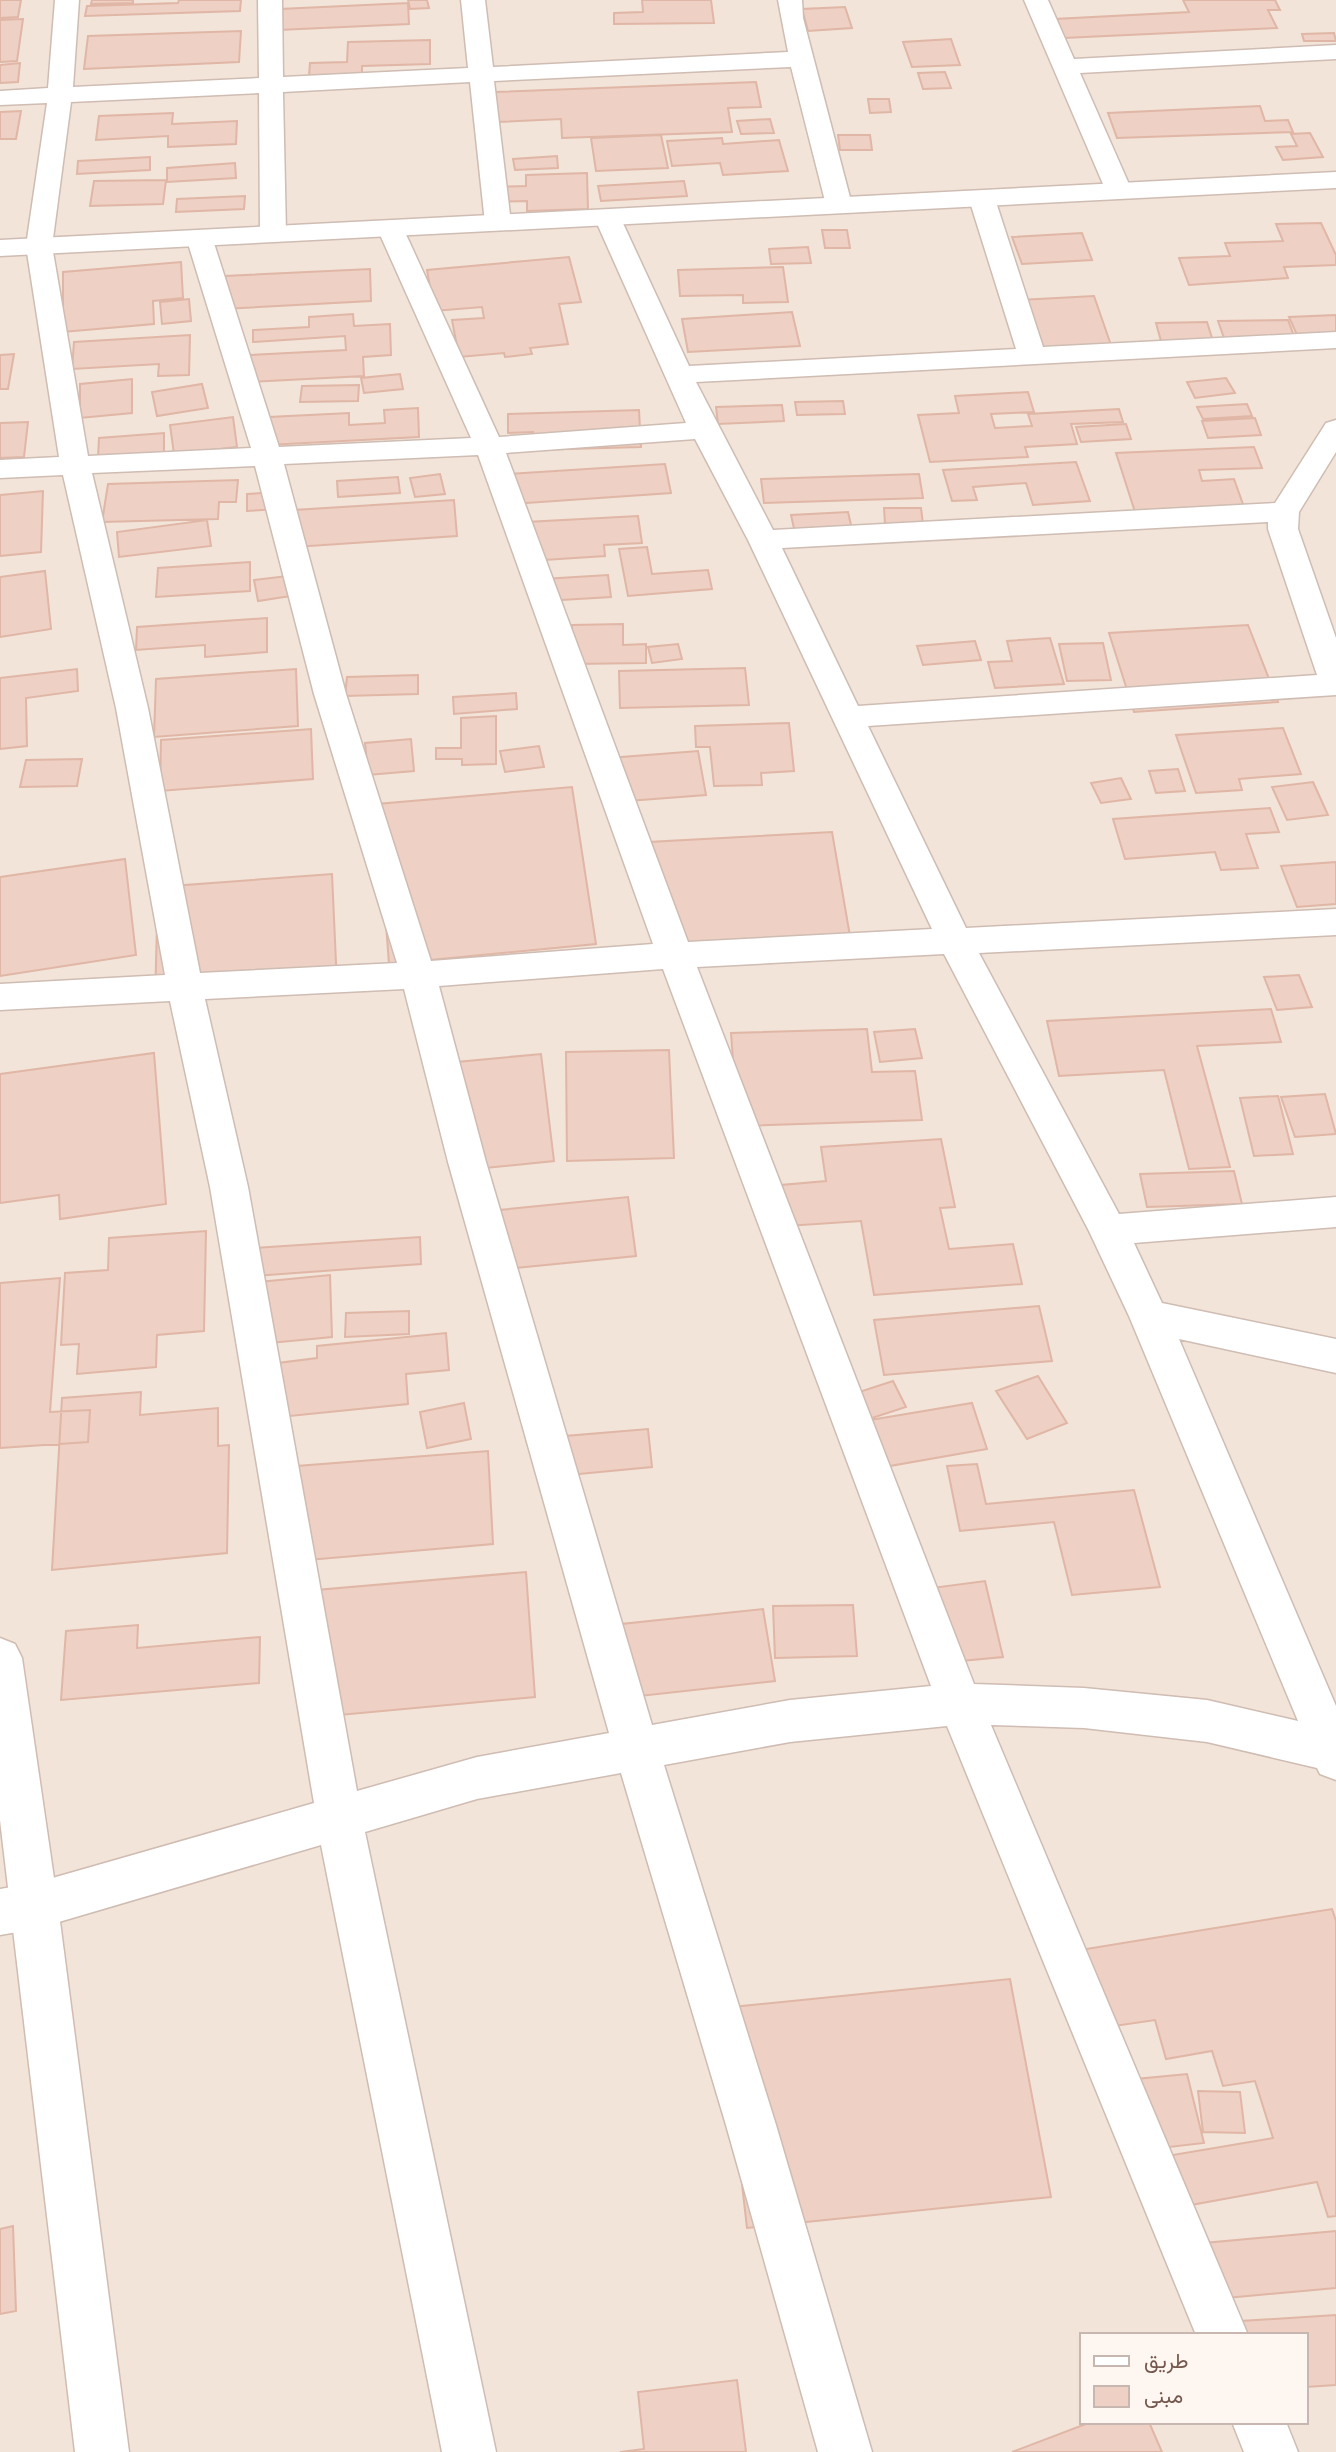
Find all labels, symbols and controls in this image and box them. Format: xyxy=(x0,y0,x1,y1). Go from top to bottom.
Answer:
legend xyxy=(1080,2333,1308,2424)
text: طريق xyxy=(1144,2347,1189,2374)
text: مبنى xyxy=(1144,2382,1183,2408)

